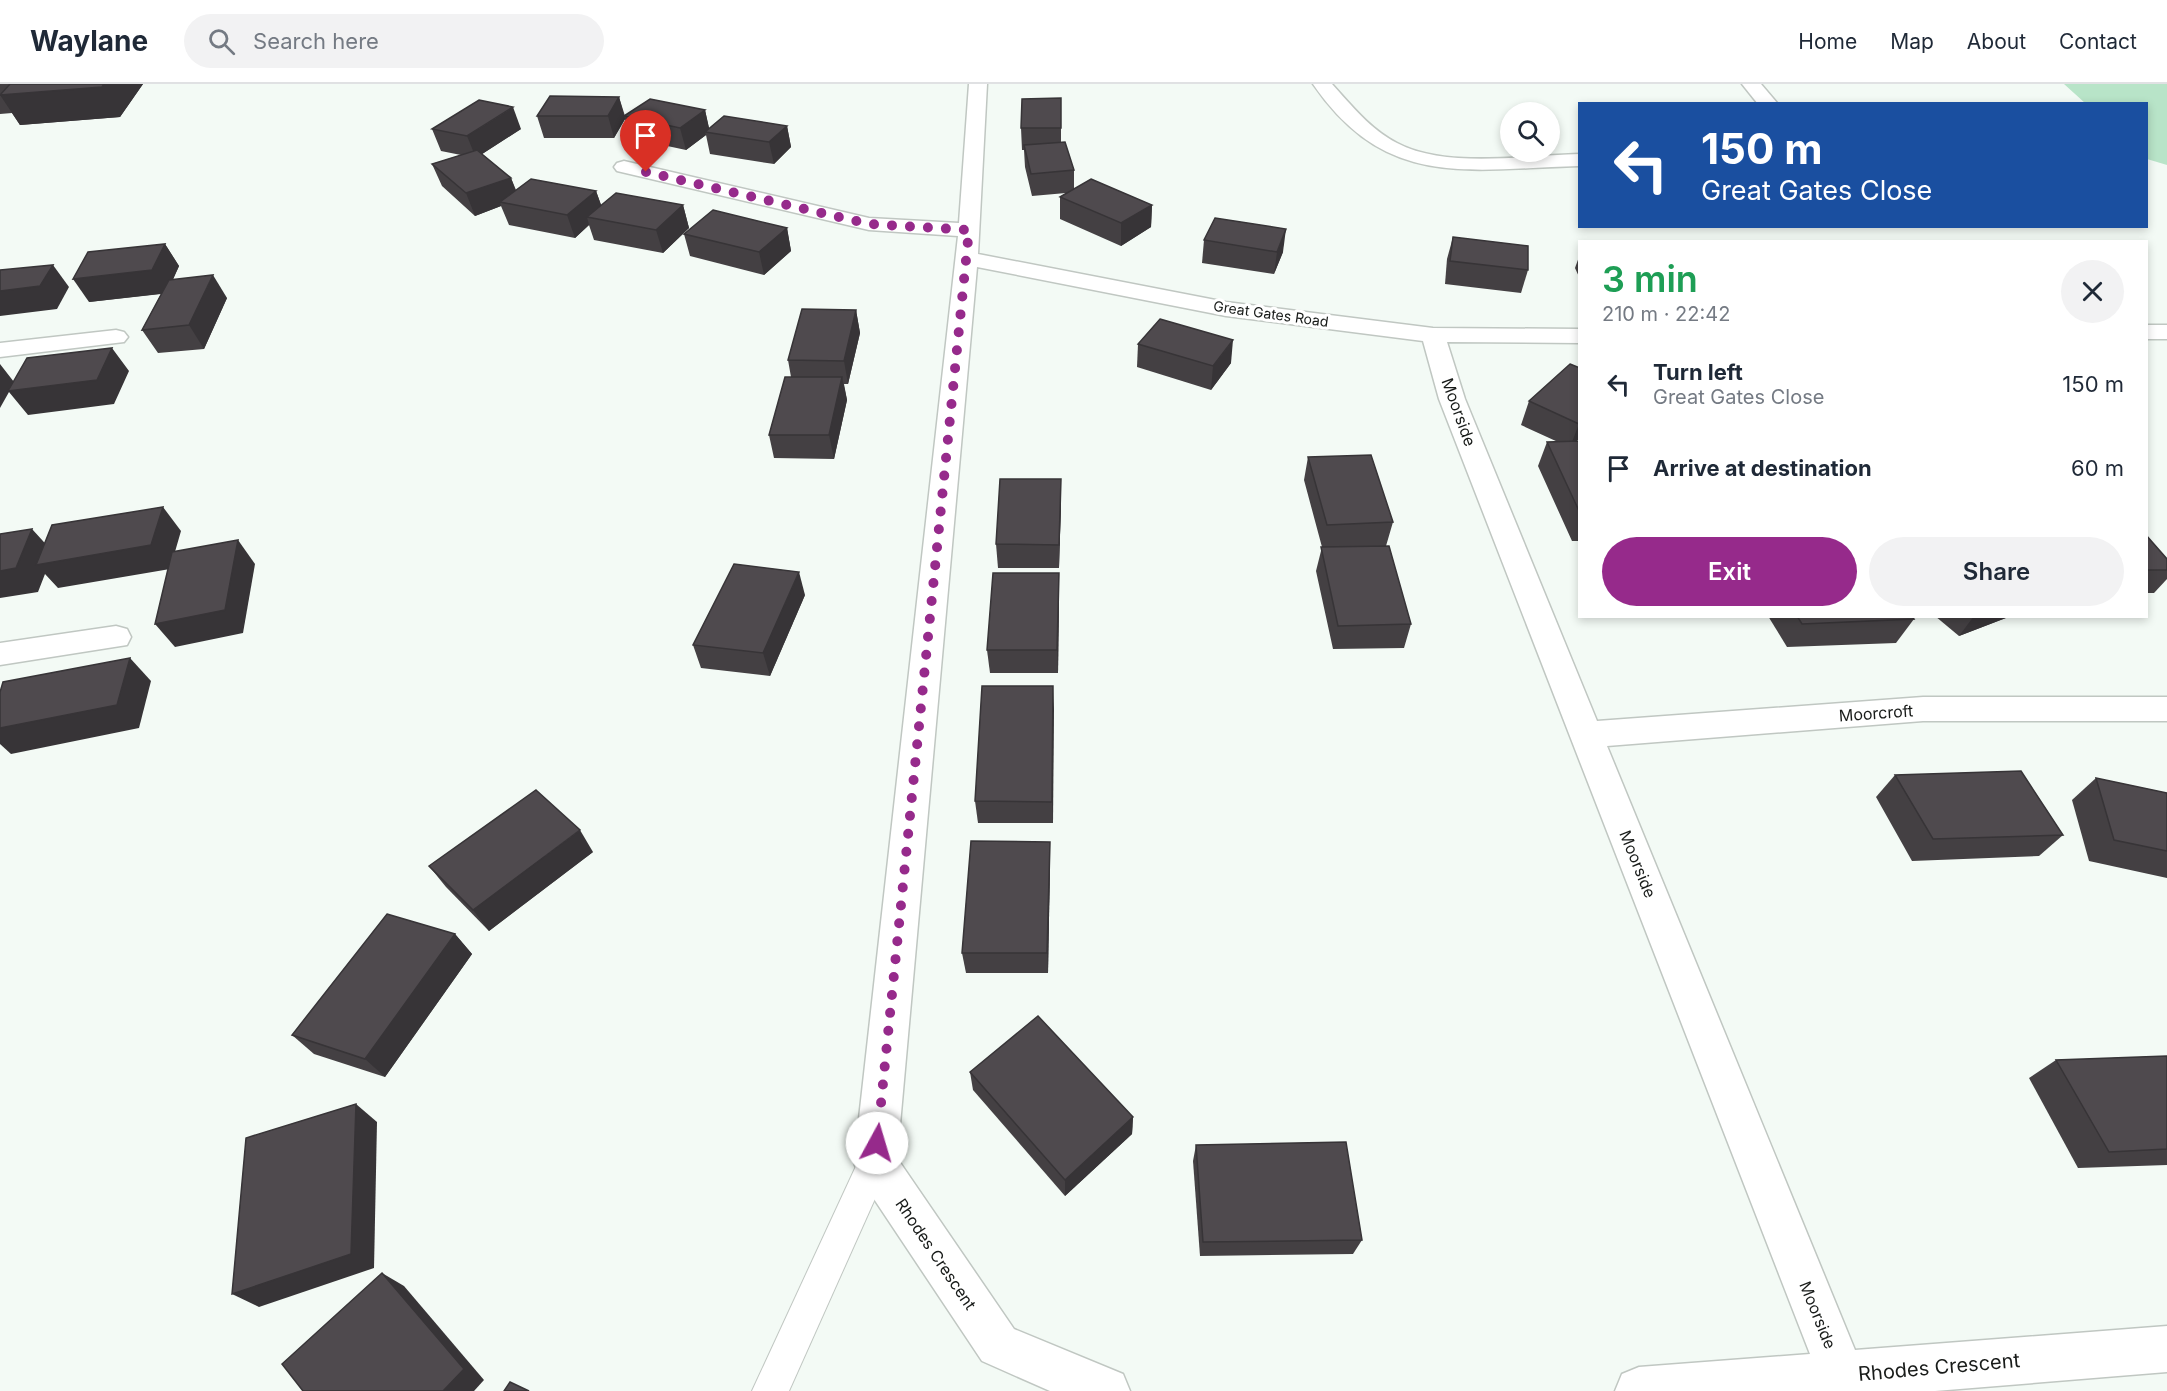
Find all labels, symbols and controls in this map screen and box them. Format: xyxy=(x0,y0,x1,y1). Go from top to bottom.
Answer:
search box xyxy=(184,14,604,68)
text: Waylane xyxy=(30,24,148,58)
icon: search xyxy=(205,25,238,58)
text: Search here xyxy=(253,28,379,54)
text: Home xyxy=(1798,29,1857,54)
text: Map xyxy=(1890,29,1934,54)
text: About xyxy=(1967,29,2026,54)
text: Contact xyxy=(2059,29,2137,54)
map controls xyxy=(1500,102,1560,162)
button: search xyxy=(1500,102,1560,162)
pin xyxy=(620,110,671,172)
icon: arrive xyxy=(629,119,662,152)
text: 150 m xyxy=(1701,123,1823,174)
icon: left xyxy=(1602,126,1680,204)
text: Great Gates Close xyxy=(1701,174,1932,207)
text: 3 min xyxy=(1602,257,1698,301)
button: close xyxy=(2061,260,2124,323)
street label: Great Gates Road xyxy=(1212,297,1330,330)
text: 210 m · 22:42 xyxy=(1602,302,1730,326)
text: Turn left xyxy=(1653,359,1743,385)
icon: left xyxy=(1602,368,1635,401)
text: 150 m xyxy=(2062,371,2124,397)
street label: Moorside xyxy=(1437,375,1481,449)
text: Great Gates Close xyxy=(1653,385,1824,409)
icon: arrive xyxy=(1602,452,1635,485)
text: Arrive at destination xyxy=(1653,455,1872,481)
text: 60 m xyxy=(2071,455,2124,481)
button: Exit xyxy=(1602,537,1857,606)
button: Share xyxy=(1869,537,2124,606)
street label: Moorcroft xyxy=(1838,700,1914,726)
street label: Moorside xyxy=(1615,827,1661,901)
position arrow xyxy=(845,1111,909,1175)
street label: Rhodes Crescent xyxy=(891,1195,981,1313)
street label: Moorside xyxy=(1795,1278,1841,1352)
street label: Rhodes Crescent xyxy=(1857,1348,2021,1386)

